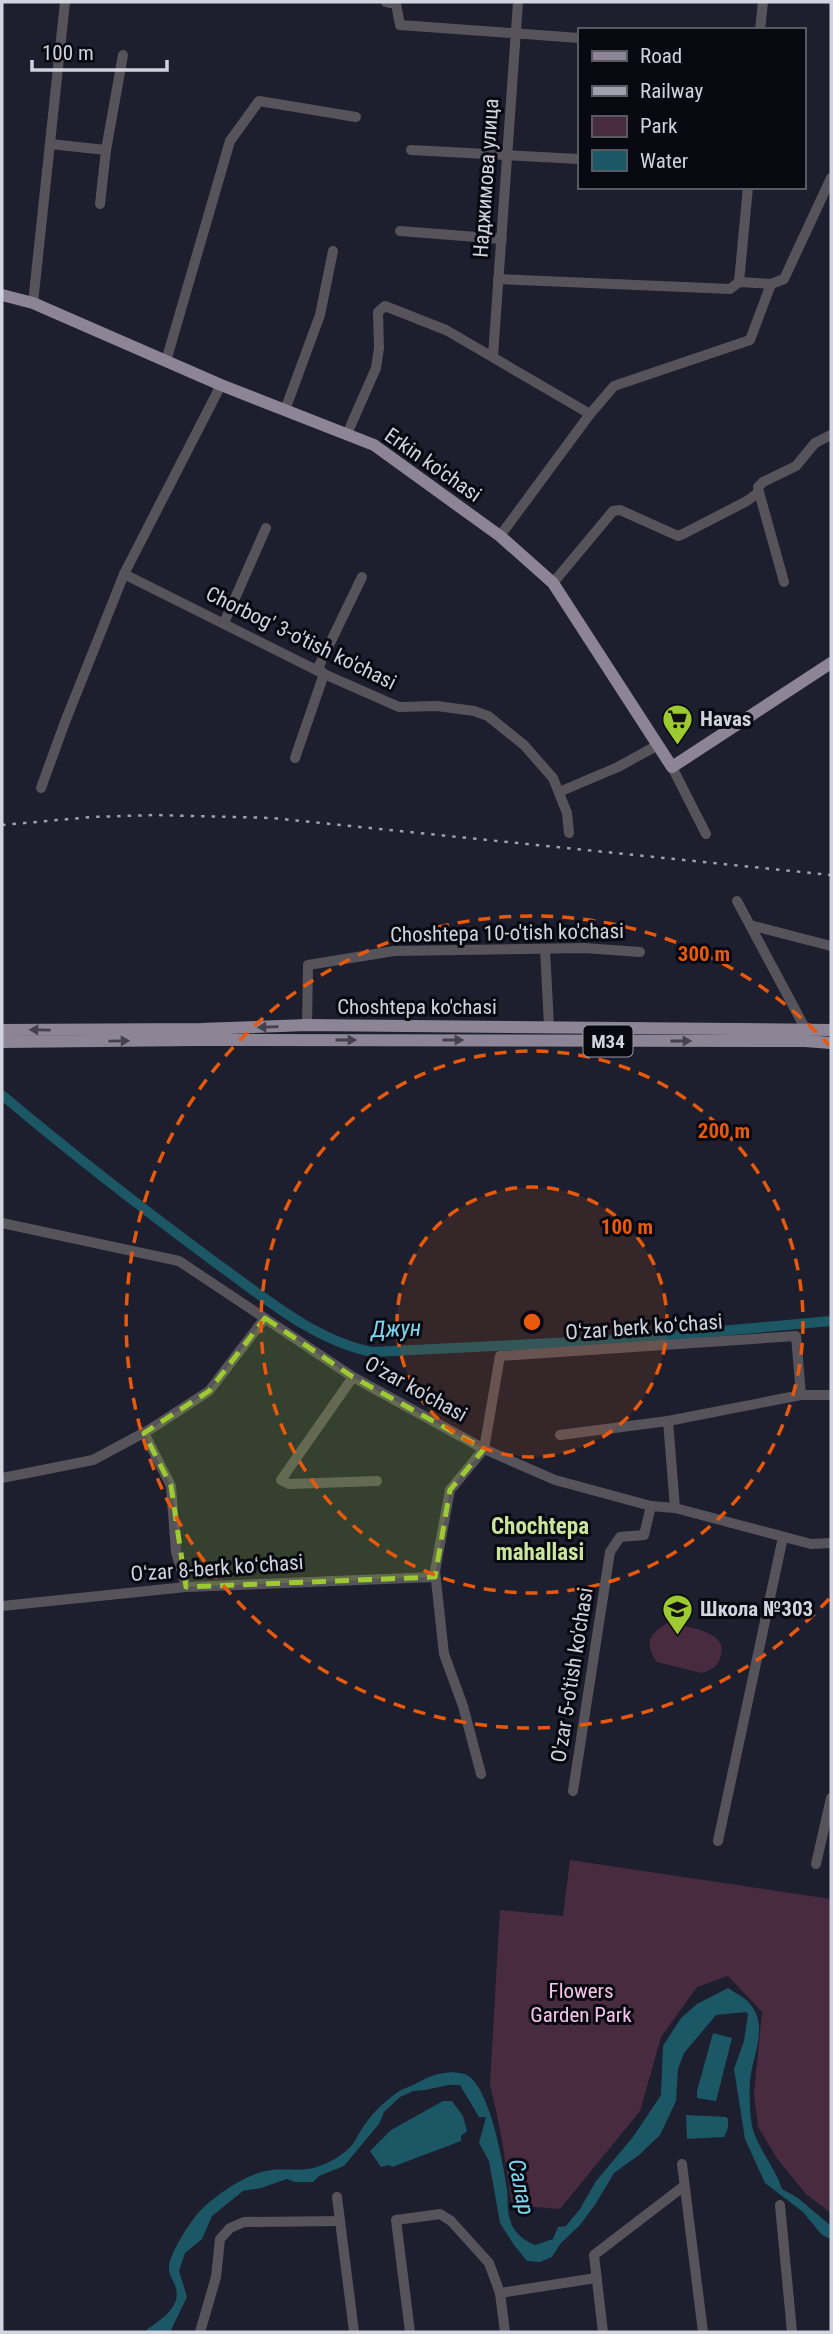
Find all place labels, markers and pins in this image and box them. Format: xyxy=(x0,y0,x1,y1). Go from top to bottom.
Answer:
supermarket icon: Havas xyxy=(660,702,694,746)
place label: Havas xyxy=(700,707,751,731)
centre of rings xyxy=(520,1310,544,1334)
school or university icon: Школа №303 xyxy=(660,1592,694,1636)
place label: Школа №303 xyxy=(700,1597,813,1621)

